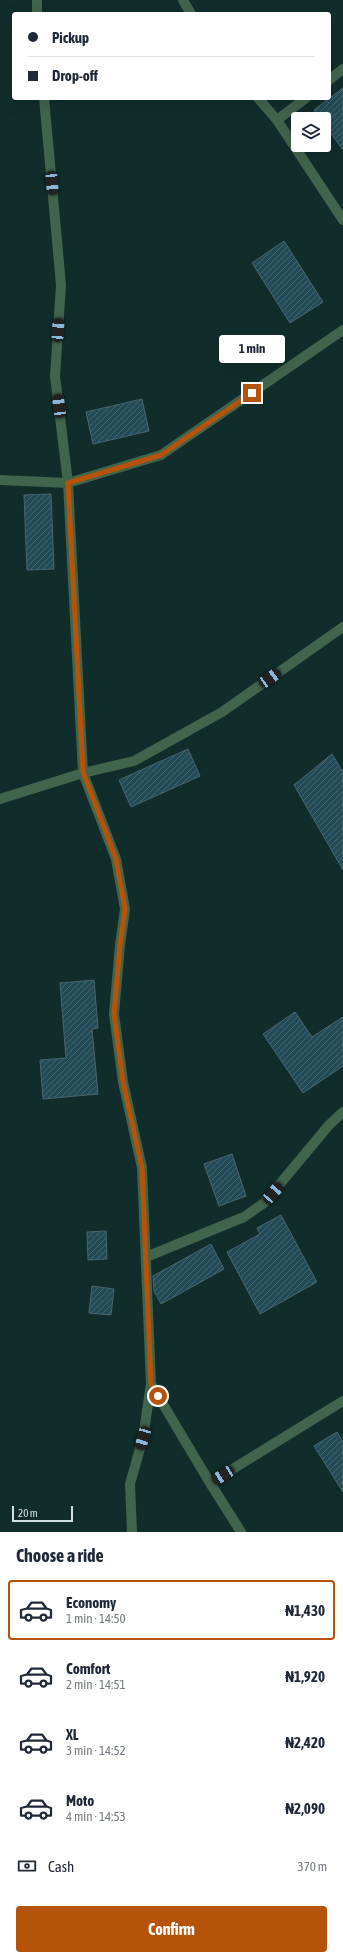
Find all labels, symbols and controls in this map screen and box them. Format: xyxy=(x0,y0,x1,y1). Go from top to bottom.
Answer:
text: Pickup xyxy=(52,29,89,46)
text: Drop-off xyxy=(52,67,98,84)
map controls xyxy=(291,112,331,152)
button: layers xyxy=(291,112,331,152)
car xyxy=(45,171,59,195)
car xyxy=(51,318,65,342)
callout: 1 min xyxy=(219,335,285,363)
text: 1 min xyxy=(239,341,265,356)
route end xyxy=(243,384,261,402)
car xyxy=(52,393,66,419)
car xyxy=(257,666,283,690)
car xyxy=(261,1180,285,1206)
route start xyxy=(149,1387,167,1405)
car xyxy=(134,1425,152,1451)
car xyxy=(210,1464,236,1486)
scale bar xyxy=(12,1504,73,1523)
text: 20 m xyxy=(18,1507,38,1519)
text: Choose a ride xyxy=(16,1545,104,1566)
icon: car xyxy=(18,1592,54,1628)
text: Economy xyxy=(66,1594,116,1611)
text: ₦1,430 xyxy=(285,1602,325,1619)
text: 1 min · 14:50 xyxy=(66,1611,126,1626)
icon: car xyxy=(18,1658,54,1694)
text: Comfort xyxy=(66,1660,110,1677)
text: ₦1,920 xyxy=(285,1668,325,1685)
text: 2 min · 14:51 xyxy=(66,1677,126,1692)
icon: car xyxy=(18,1724,54,1760)
text: XL xyxy=(66,1726,79,1743)
text: ₦2,420 xyxy=(285,1734,325,1751)
text: 3 min · 14:52 xyxy=(66,1743,126,1758)
icon: car xyxy=(18,1790,54,1826)
text: Moto xyxy=(66,1792,94,1809)
text: ₦2,090 xyxy=(285,1800,325,1817)
text: 4 min · 14:53 xyxy=(66,1809,126,1824)
icon: cash xyxy=(16,1855,38,1877)
text: Cash xyxy=(48,1858,74,1875)
text: 370 m xyxy=(298,1859,327,1874)
button: Confirm xyxy=(16,1906,327,1952)

